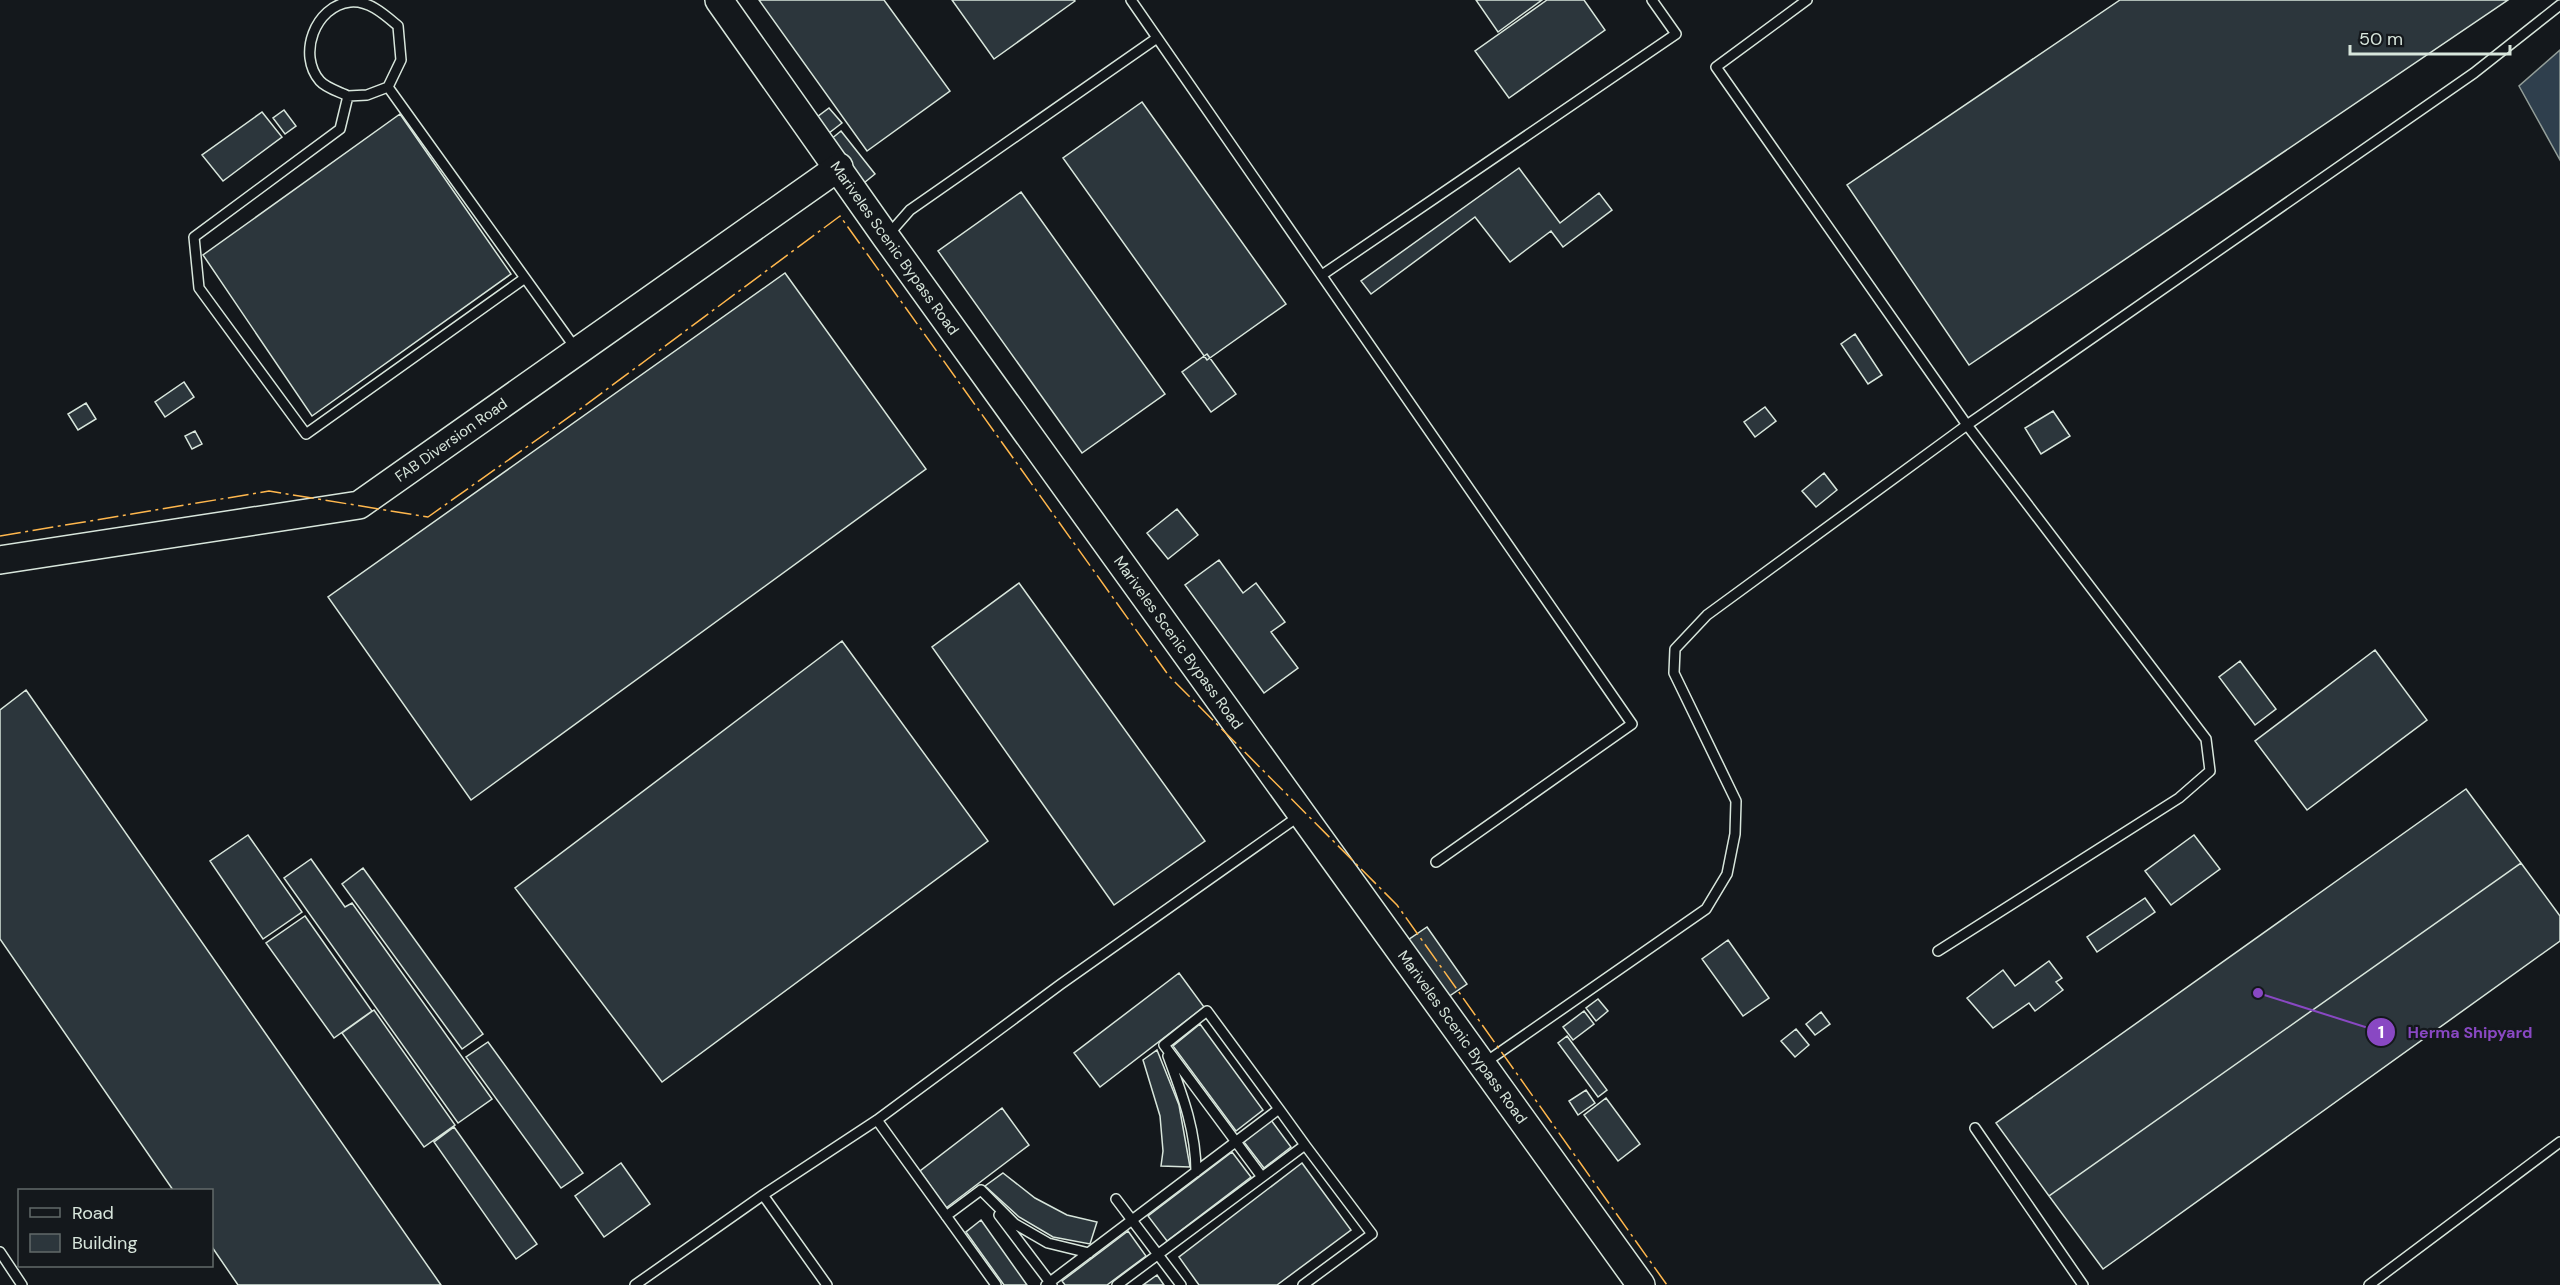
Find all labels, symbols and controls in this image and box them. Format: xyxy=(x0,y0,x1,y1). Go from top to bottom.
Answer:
scale bar xyxy=(2350,18,2510,56)
text: 50 m xyxy=(2359,27,2403,51)
street label: Mariveles Scenic Bypass Road xyxy=(826,157,963,339)
street label: FAB Diversion Road xyxy=(391,394,511,487)
street label: Mariveles Scenic Bypass Road xyxy=(1109,552,1248,733)
street label: Mariveles Scenic Bypass Road xyxy=(1393,946,1532,1128)
callout: Herma Shipyard xyxy=(2366,1015,2544,1049)
text: 1 xyxy=(2378,1020,2384,1044)
text: Herma Shipyard xyxy=(2408,1022,2532,1043)
legend xyxy=(18,1189,213,1267)
text: Road xyxy=(72,1201,114,1225)
text: Building xyxy=(72,1231,137,1255)

